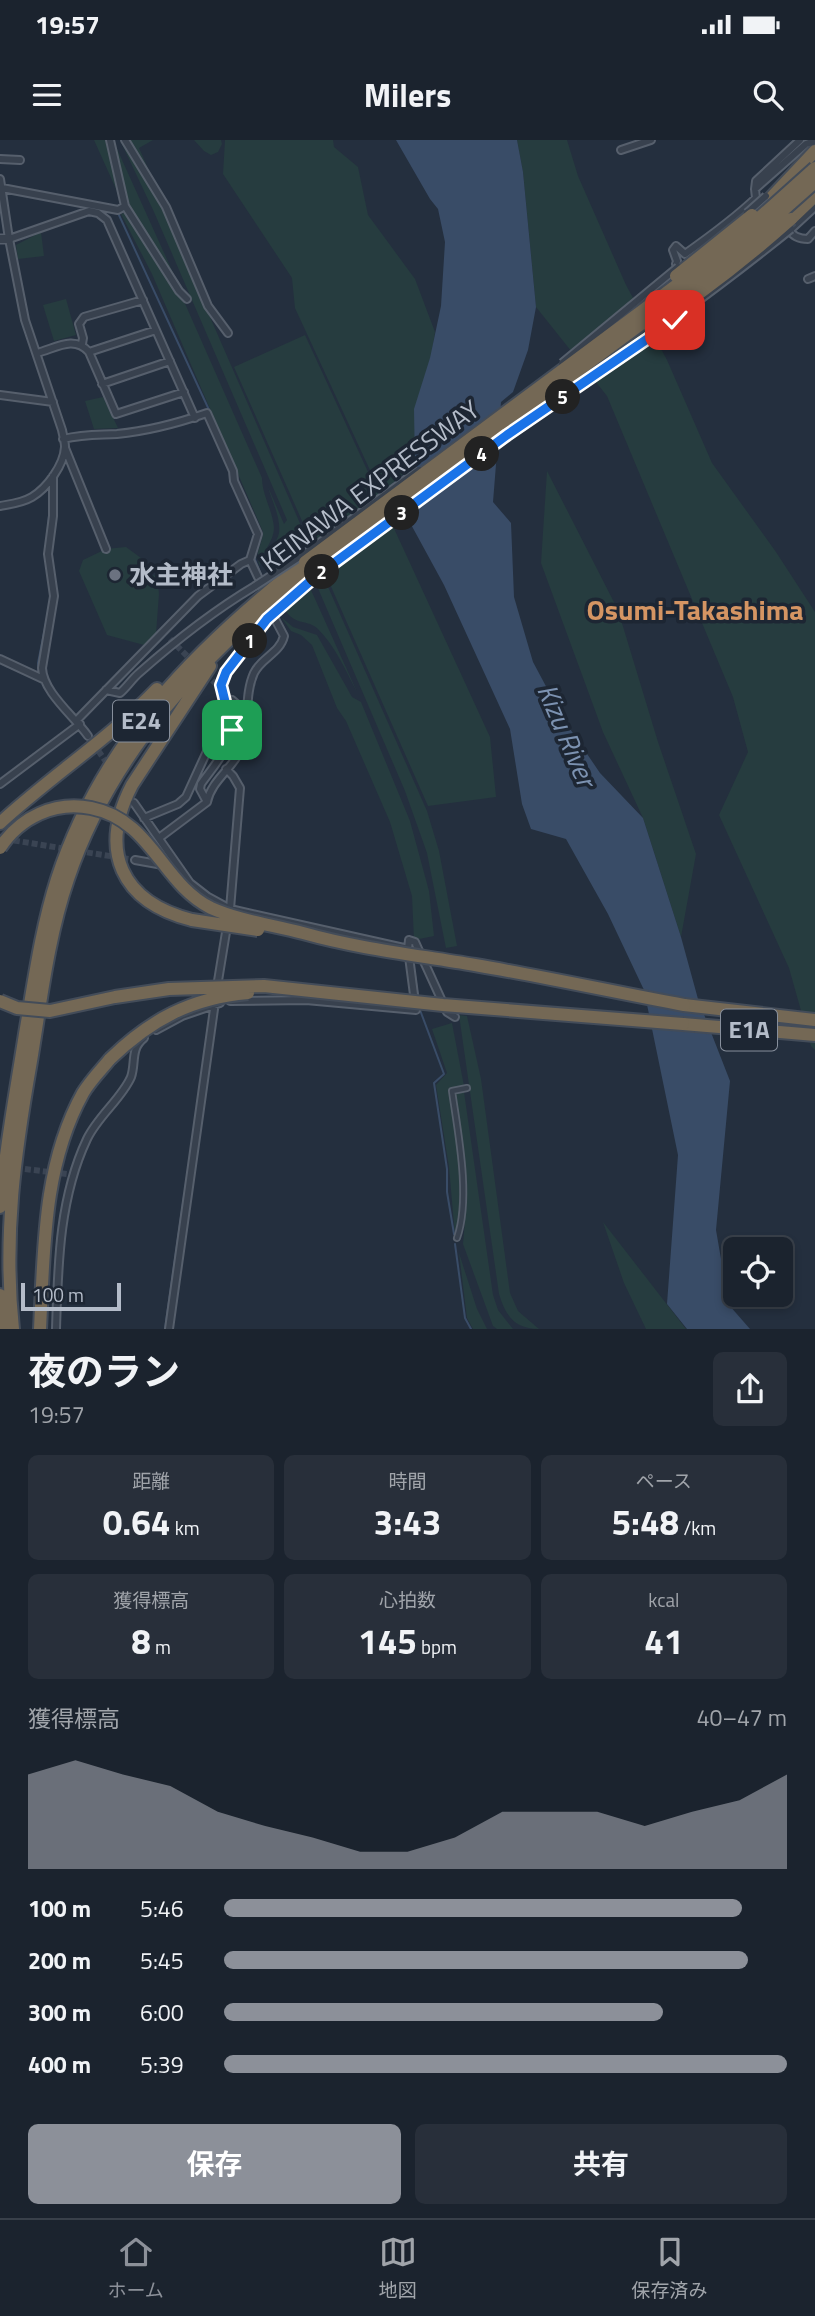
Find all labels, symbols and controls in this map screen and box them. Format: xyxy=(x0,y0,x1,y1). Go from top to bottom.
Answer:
text: 19:57 xyxy=(35,5,100,44)
text: Milers xyxy=(364,71,451,119)
icon: menu xyxy=(28,76,66,114)
icon: search xyxy=(749,76,787,114)
pin xyxy=(645,290,705,350)
icon: check xyxy=(656,301,694,339)
pin: 5 xyxy=(546,380,580,414)
text: 5 xyxy=(557,382,568,411)
street label: KEINAWA EXPRESSWAY xyxy=(252,390,487,581)
pin: 4 xyxy=(464,436,500,472)
text: 4 xyxy=(476,439,487,468)
pin: 3 xyxy=(384,496,420,530)
text: 3 xyxy=(396,498,407,527)
pin: 2 xyxy=(304,554,340,590)
place label: 水主神社 xyxy=(129,555,233,594)
text: 2 xyxy=(316,557,327,586)
marker: 水主神社 xyxy=(107,567,123,583)
district label: Osumi-Takashima xyxy=(587,588,803,631)
pin: 1 xyxy=(232,624,268,658)
text: 1 xyxy=(244,626,255,655)
water label: Kizu River xyxy=(527,677,610,796)
road number: E24 xyxy=(113,700,169,742)
pin xyxy=(202,700,262,760)
icon: arrive xyxy=(213,711,251,749)
road number: E1A xyxy=(721,1010,777,1050)
map controls xyxy=(723,1237,793,1307)
button: locate xyxy=(723,1237,793,1307)
scale bar xyxy=(21,1280,121,1312)
text: 100 m xyxy=(32,1280,84,1309)
text: 夜のラン xyxy=(28,1342,180,1400)
button: share xyxy=(713,1352,787,1426)
text: 19:57 xyxy=(28,1397,85,1432)
text: 距離 xyxy=(132,1466,170,1495)
text: 時間 xyxy=(388,1466,427,1495)
text: ペース xyxy=(636,1466,692,1495)
text: 0.64 xyxy=(103,1495,170,1549)
text: 3:43 xyxy=(374,1495,441,1549)
text: 5:48 xyxy=(611,1495,679,1549)
text: km xyxy=(170,1513,200,1542)
text: /km xyxy=(679,1513,716,1542)
text: 獲得標高 xyxy=(113,1585,189,1614)
text: 心拍数 xyxy=(379,1585,436,1614)
text: kcal xyxy=(648,1585,679,1614)
text: 8 xyxy=(131,1614,151,1668)
text: 145 xyxy=(358,1614,417,1668)
text: 41 xyxy=(644,1614,683,1668)
text: m xyxy=(151,1632,171,1661)
text: bpm xyxy=(417,1632,457,1661)
text: 40–47 m xyxy=(697,1700,787,1735)
text: 獲得標高 xyxy=(28,1701,120,1736)
text: 100 m xyxy=(28,1891,91,1926)
text: 5:46 xyxy=(140,1891,184,1926)
text: 200 m xyxy=(28,1943,91,1978)
text: 5:45 xyxy=(140,1943,184,1978)
text: 300 m xyxy=(28,1995,91,2030)
text: 6:00 xyxy=(140,1995,184,2030)
text: 400 m xyxy=(28,2047,91,2082)
text: 5:39 xyxy=(140,2047,184,2082)
button: 保存 xyxy=(28,2124,401,2204)
button: 共有 xyxy=(415,2124,787,2204)
tab: ホーム xyxy=(107,2233,164,2304)
tab: 地図 xyxy=(379,2233,417,2304)
tab: 保存済み xyxy=(632,2233,708,2304)

